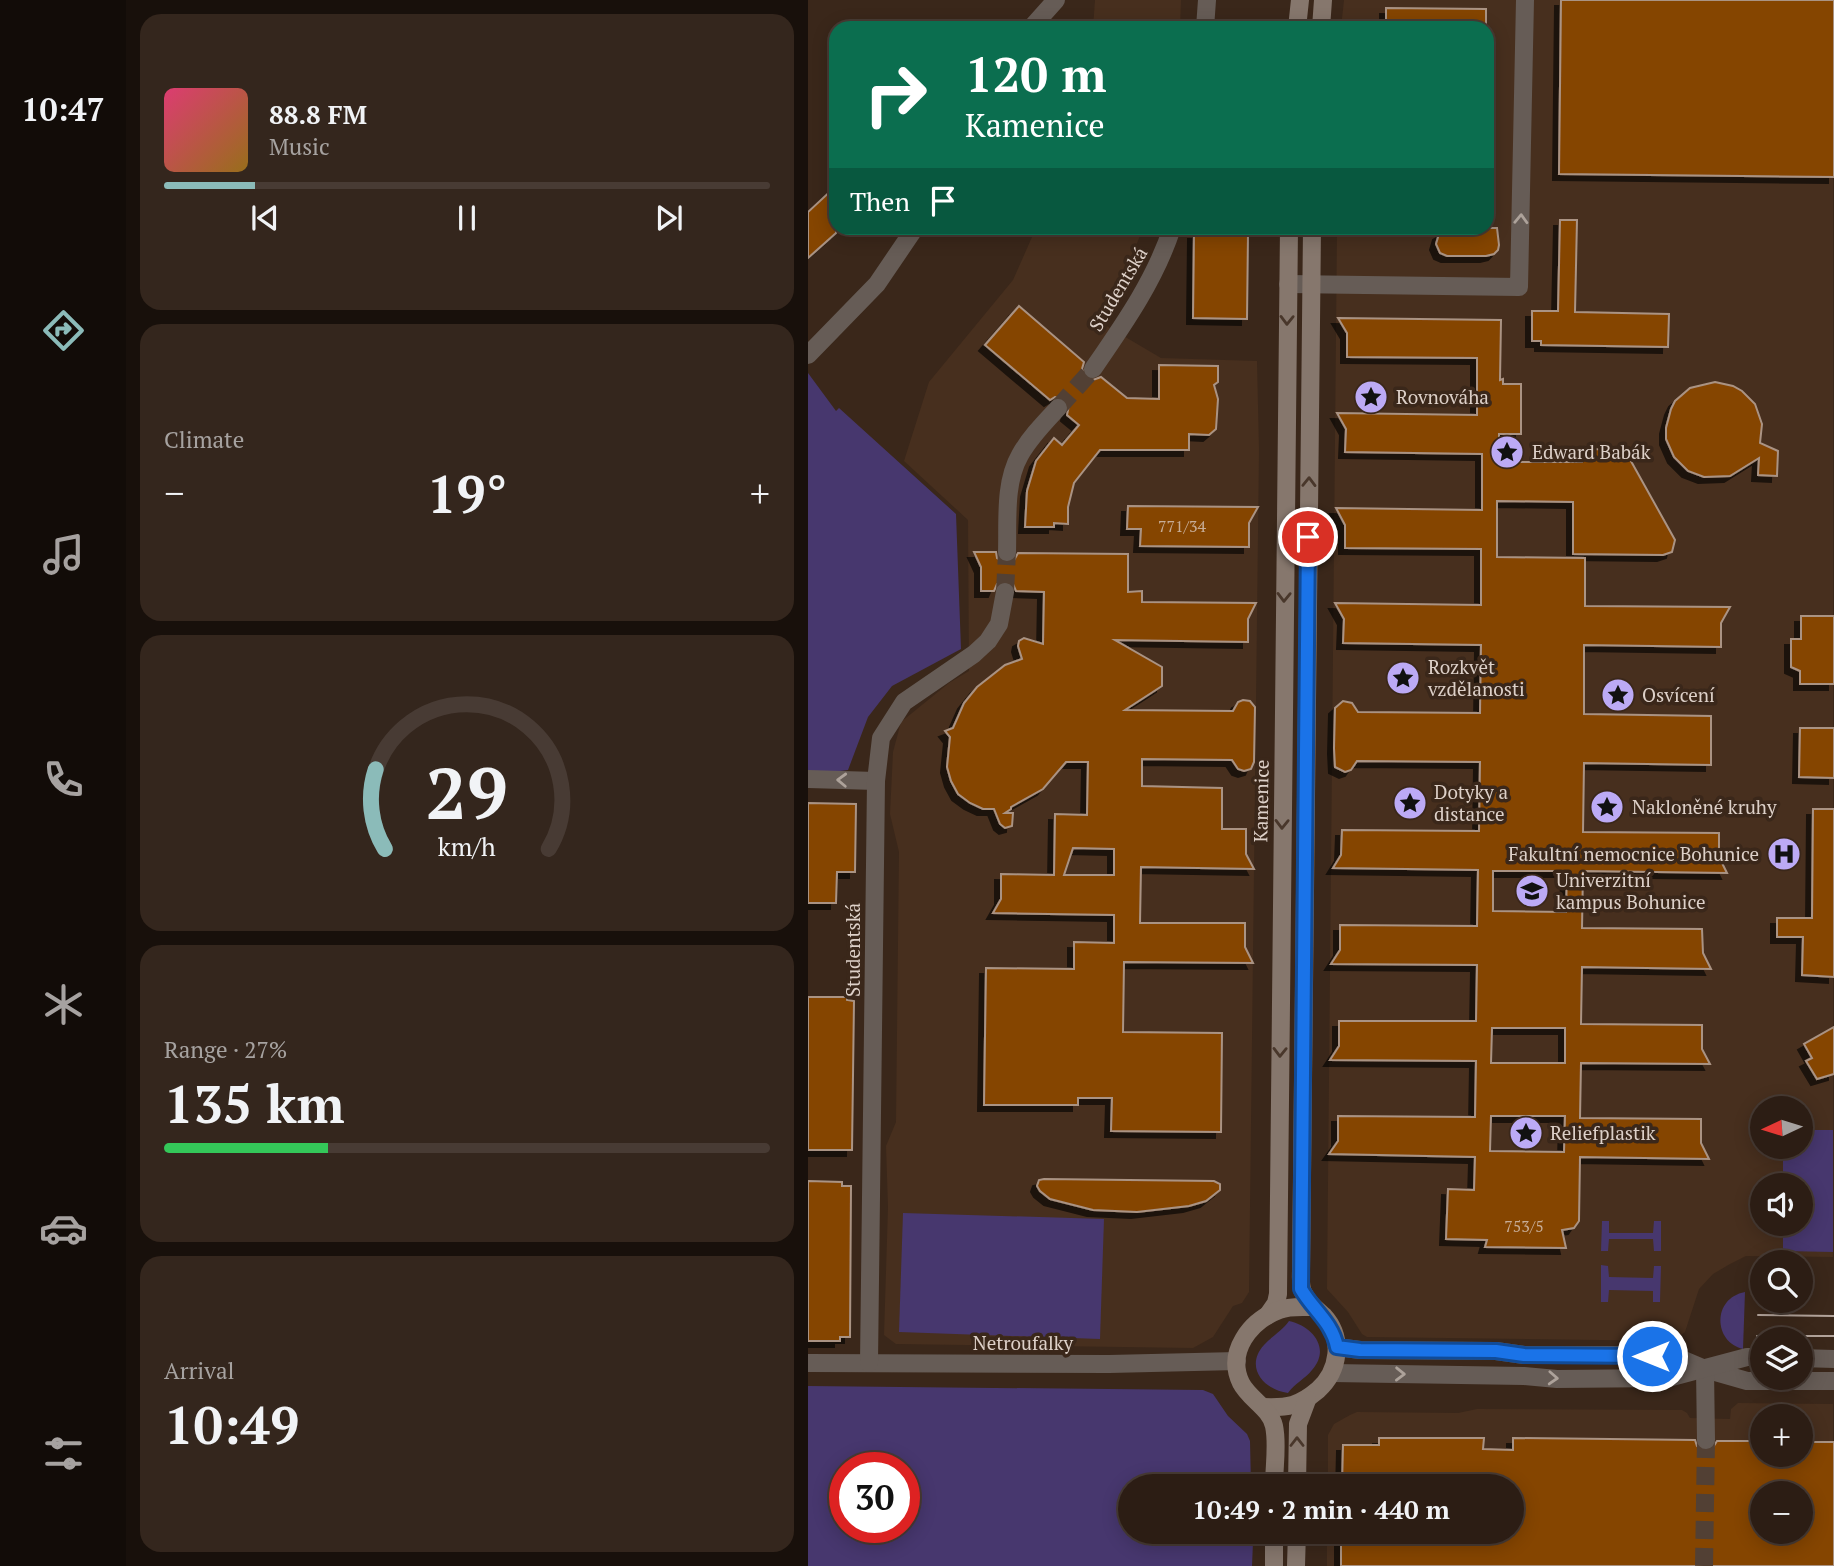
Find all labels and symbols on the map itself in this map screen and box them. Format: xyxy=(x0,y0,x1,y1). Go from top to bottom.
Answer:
one-way arrow xyxy=(1514,213,1529,224)
street label: Studentská xyxy=(1083,242,1153,336)
one-way arrow xyxy=(1279,315,1295,326)
place icon: Rovnováha xyxy=(1352,378,1390,416)
place label: Rovnováha xyxy=(1396,384,1489,409)
place icon: Edward Babák xyxy=(1488,433,1526,471)
place label: Edward Babák xyxy=(1532,439,1651,464)
one-way arrow xyxy=(1301,476,1317,486)
pin xyxy=(1278,507,1338,567)
house number: 771/34 xyxy=(1158,515,1207,537)
one-way arrow xyxy=(1277,591,1292,602)
place label: Rozkvět vzdělanosti xyxy=(1427,654,1525,701)
place icon: Rozkvět vzdělanosti xyxy=(1384,659,1422,697)
place icon: Osvícení xyxy=(1599,676,1637,714)
place label: Osvícení xyxy=(1642,682,1715,707)
street label: Kamenice xyxy=(1247,759,1274,843)
one-way arrow xyxy=(836,772,847,787)
place label: Dotyky a distance xyxy=(1434,779,1508,826)
place icon: Dotyky a distance xyxy=(1391,784,1429,822)
place icon: Nakloněné kruhy xyxy=(1588,788,1626,826)
place label: Nakloněné kruhy xyxy=(1632,794,1777,819)
one-way arrow xyxy=(1274,819,1290,830)
hospital icon: Fakultní nemocnice Bohunice xyxy=(1765,835,1803,873)
place label: Fakultní nemocnice Bohunice xyxy=(1508,841,1759,866)
place label: Univerzitní kampus Bohunice xyxy=(1556,867,1706,914)
school or university icon: Univerzitní kampus Bohunice xyxy=(1513,872,1551,910)
street label: Studentská xyxy=(840,902,865,997)
one-way arrow xyxy=(1272,1047,1288,1057)
north arrow xyxy=(1750,1096,1812,1158)
place icon: Reliefplastik xyxy=(1507,1114,1545,1152)
place label: Reliefplastik xyxy=(1550,1120,1656,1145)
house number: 753/5 xyxy=(1504,1215,1544,1237)
position arrow xyxy=(1615,1319,1689,1393)
street label: Netroufalky xyxy=(973,1330,1074,1355)
one-way arrow xyxy=(1395,1367,1406,1382)
one-way arrow xyxy=(1548,1371,1559,1386)
one-way arrow xyxy=(1290,1436,1305,1447)
speed limit sign: 30 xyxy=(829,1452,920,1543)

